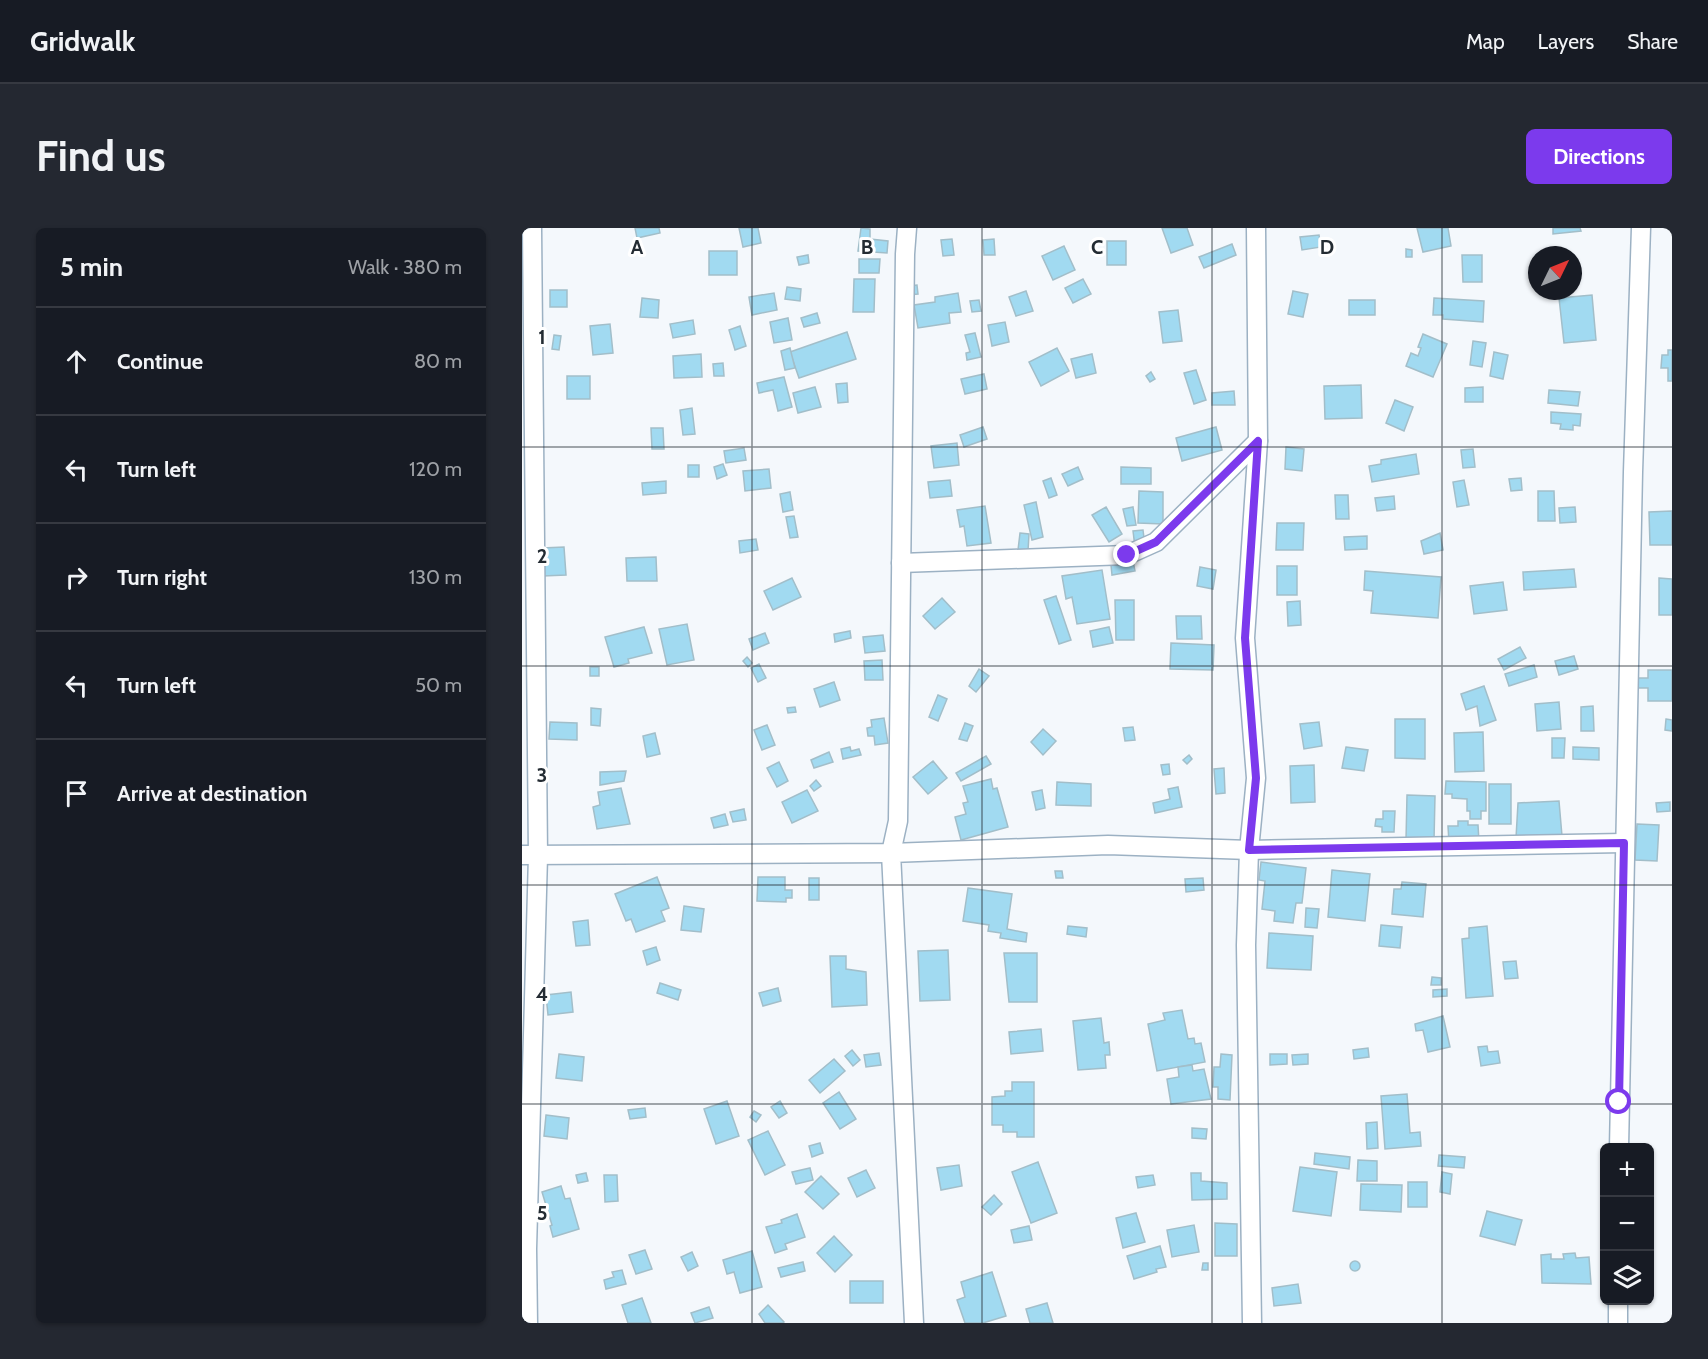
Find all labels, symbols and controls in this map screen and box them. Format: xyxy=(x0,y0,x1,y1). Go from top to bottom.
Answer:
text: Gridwalk xyxy=(30,24,135,58)
text: Map xyxy=(1466,29,1505,54)
text: Layers xyxy=(1538,29,1594,54)
text: Share xyxy=(1627,29,1678,54)
button: Directions xyxy=(1526,129,1672,184)
text: Find us xyxy=(36,130,165,182)
text: A xyxy=(631,235,644,259)
text: B xyxy=(861,235,873,259)
text: C xyxy=(1091,235,1103,259)
text: D xyxy=(1320,235,1334,259)
north arrow xyxy=(1528,246,1582,300)
text: 5 min xyxy=(60,251,123,283)
text: Walk · 380 m xyxy=(348,255,462,279)
text: 1 xyxy=(538,325,546,349)
icon: ahead xyxy=(60,345,93,378)
text: Continue xyxy=(117,348,203,375)
text: 80 m xyxy=(414,349,462,373)
icon: left xyxy=(60,453,93,486)
text: Turn left xyxy=(117,456,196,483)
text: 120 m xyxy=(409,457,462,481)
route end xyxy=(1113,541,1139,567)
text: 2 xyxy=(537,544,547,568)
icon: right xyxy=(60,561,93,594)
text: Turn right xyxy=(117,564,207,591)
text: 130 m xyxy=(409,565,462,589)
icon: left xyxy=(60,669,93,702)
text: Turn left xyxy=(117,672,196,699)
text: 50 m xyxy=(415,673,462,697)
text: 3 xyxy=(537,763,547,787)
icon: arrive xyxy=(60,777,93,810)
text: Arrive at destination xyxy=(117,780,307,807)
text: 4 xyxy=(536,982,548,1006)
route start xyxy=(1605,1088,1631,1114)
map controls xyxy=(1600,1143,1654,1305)
button: + xyxy=(1600,1143,1654,1197)
button: − xyxy=(1600,1197,1654,1251)
text: 5 xyxy=(537,1201,547,1225)
button: layers xyxy=(1600,1251,1654,1305)

